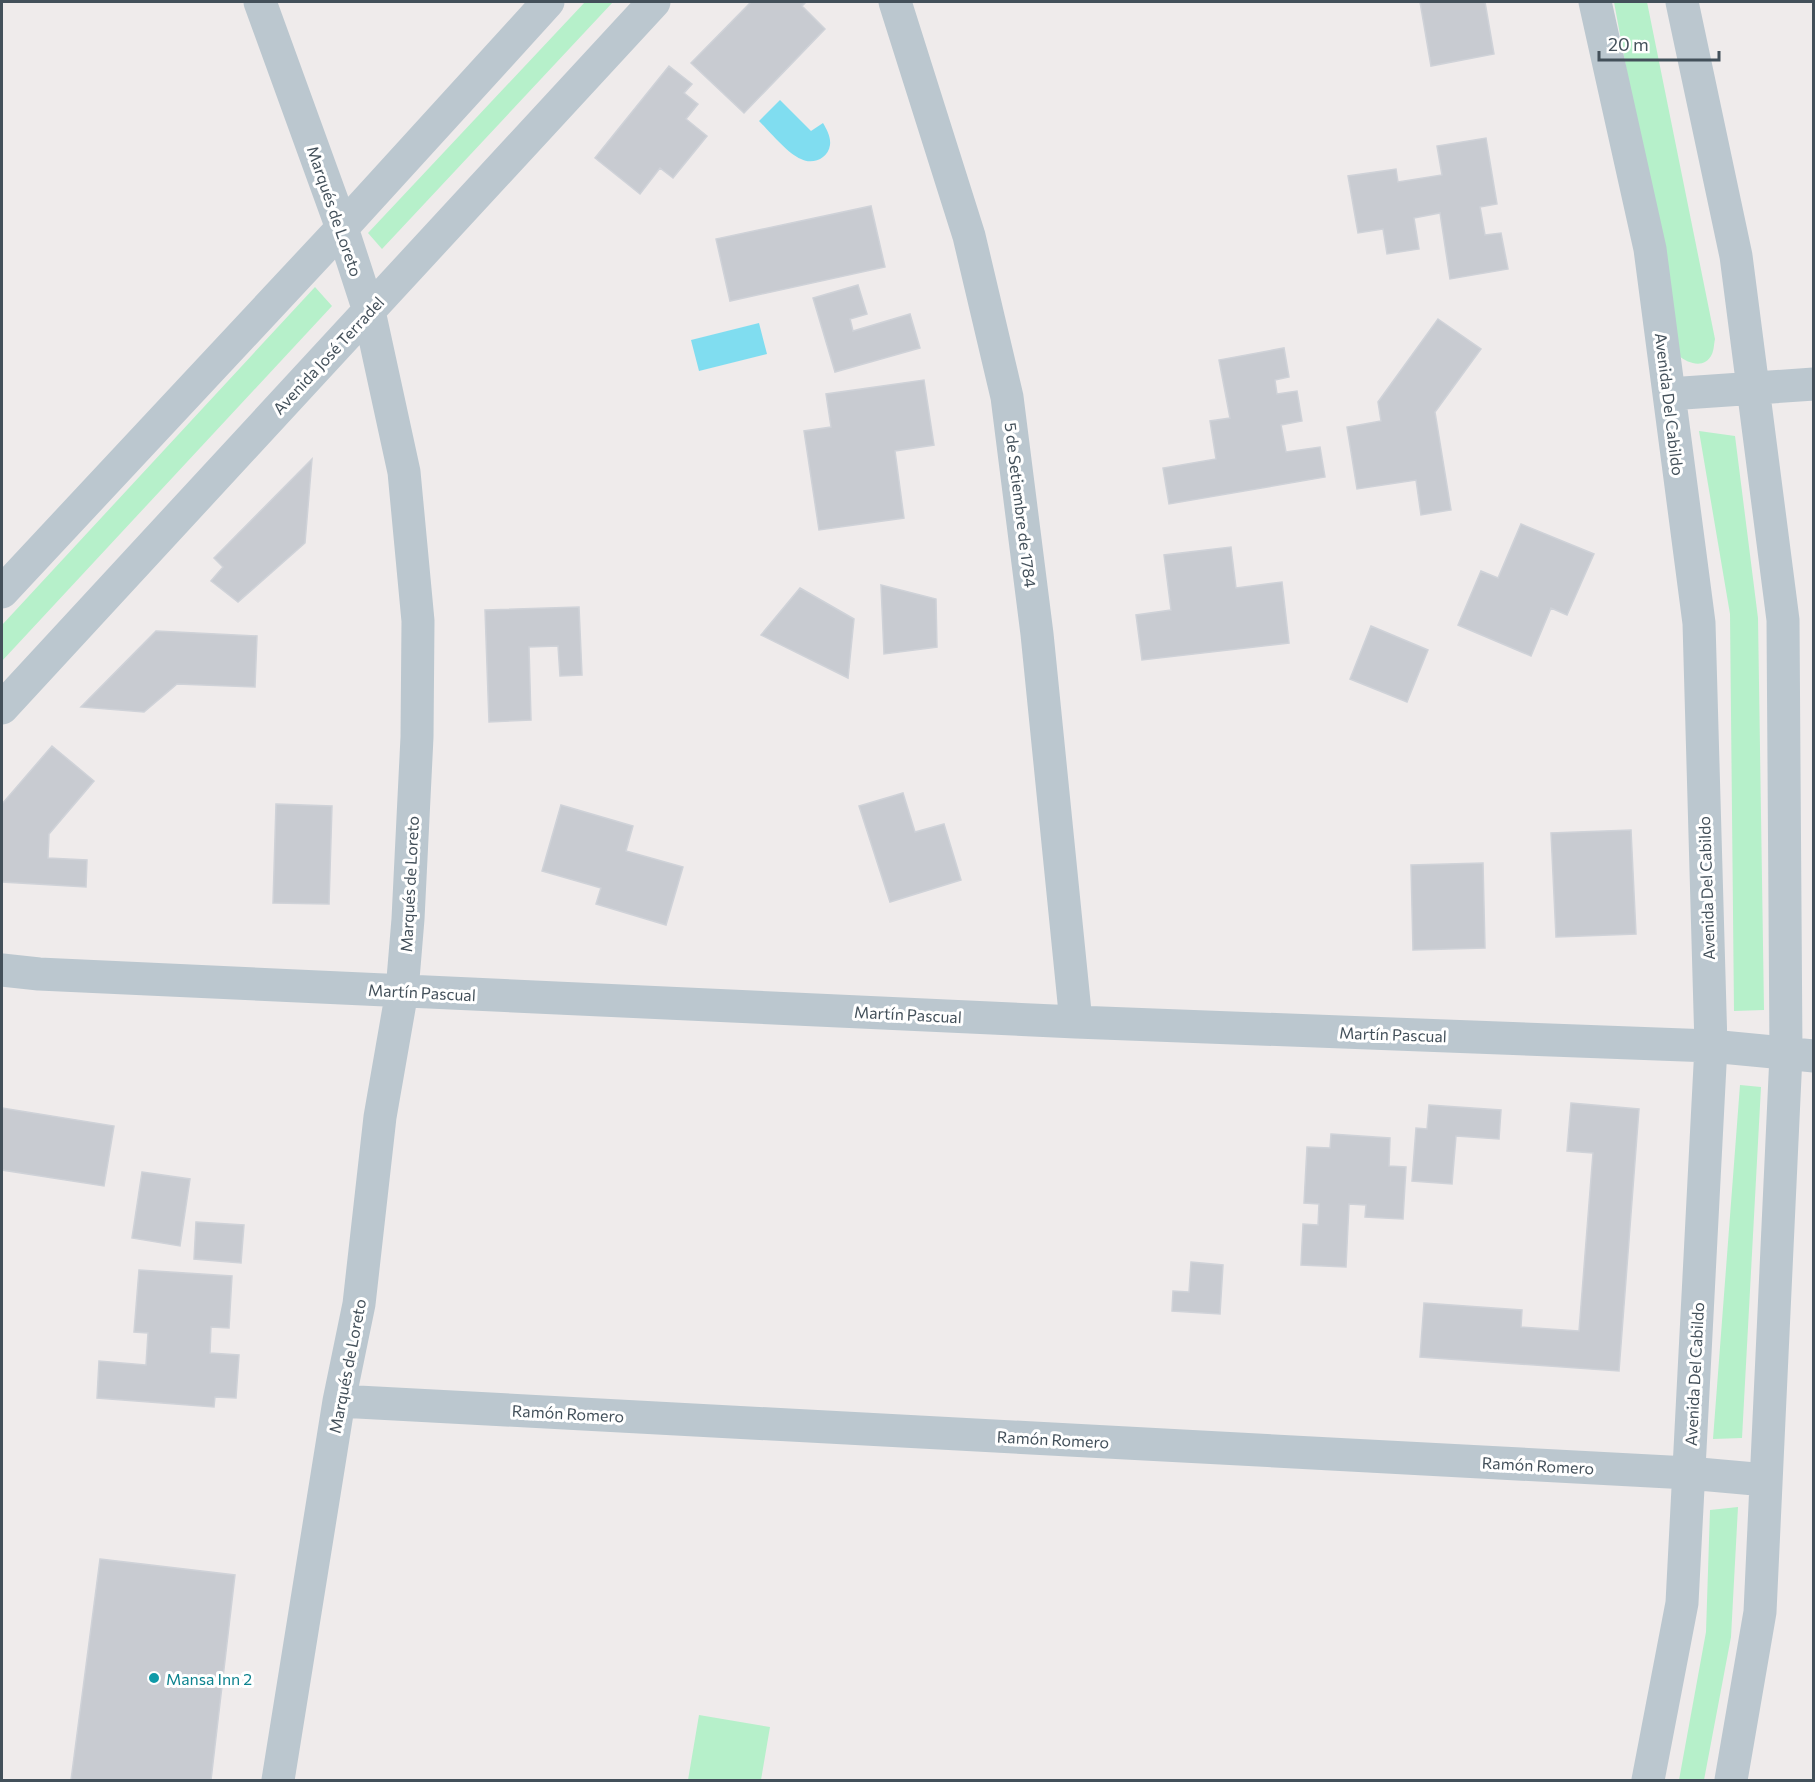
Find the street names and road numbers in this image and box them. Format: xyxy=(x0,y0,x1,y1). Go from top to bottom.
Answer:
street label: Marqués de Loreto xyxy=(304,143,366,279)
street label: Avenida José Terradel xyxy=(269,292,387,418)
street label: Avenida Del Cabildo xyxy=(1652,331,1688,477)
street label: 5 de Setiembre de 1784 xyxy=(1001,421,1041,589)
street label: Marqués de Loreto xyxy=(396,815,422,953)
street label: Avenida Del Cabildo xyxy=(1694,816,1718,960)
street label: Martín Pascual xyxy=(368,980,476,1004)
street label: Martín Pascual xyxy=(854,1002,962,1026)
street label: Martín Pascual xyxy=(1339,1023,1447,1045)
street label: Marqués de Loreto xyxy=(325,1297,369,1435)
street label: Avenida Del Cabildo xyxy=(1681,1302,1707,1446)
street label: Ramón Romero xyxy=(511,1401,625,1425)
street label: Ramón Romero xyxy=(996,1427,1110,1451)
street label: Ramón Romero xyxy=(1481,1453,1595,1477)

